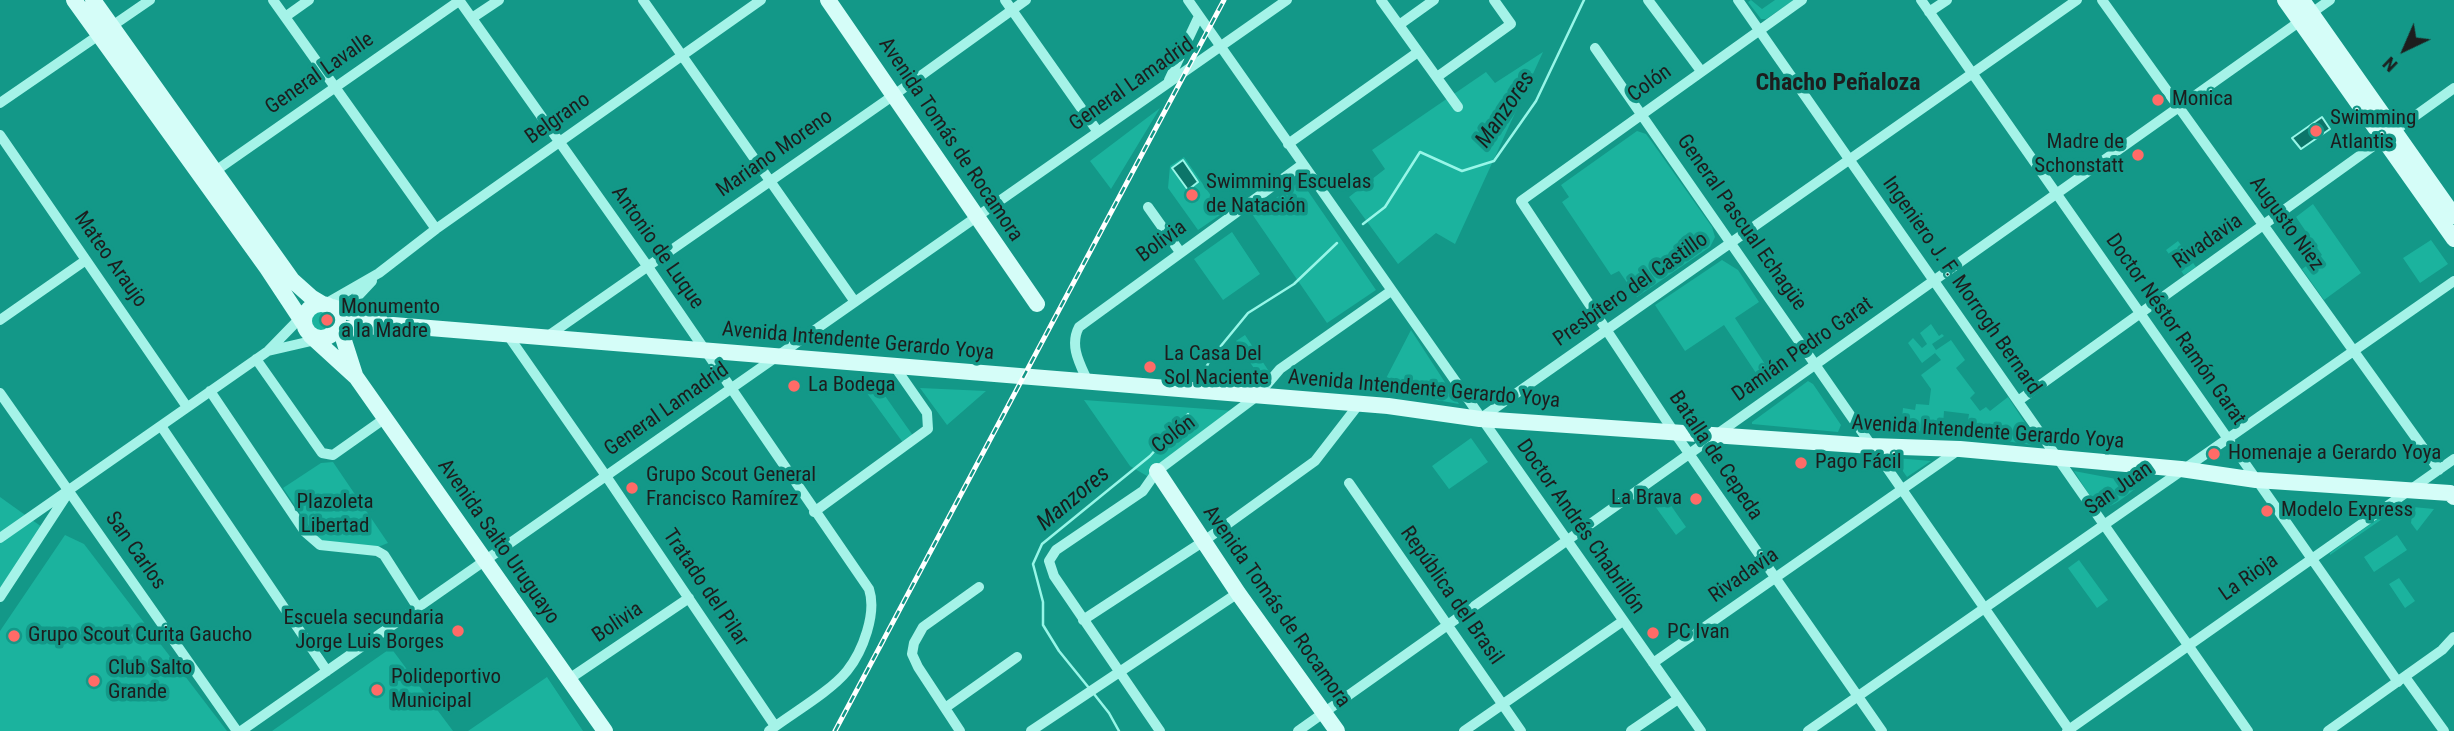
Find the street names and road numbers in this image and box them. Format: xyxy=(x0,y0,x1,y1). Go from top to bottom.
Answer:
street label: General Lavalle xyxy=(261,27,379,121)
street label: Avenida Tomás de Rocamora xyxy=(872,33,1028,247)
street label: General Lamadrid xyxy=(1065,33,1199,137)
street label: Colón xyxy=(1623,60,1677,108)
street label: Belgrano xyxy=(521,88,595,150)
street label: Mariano Moreno xyxy=(712,105,838,203)
street label: General Pascual Echagüe xyxy=(1671,130,1811,316)
street label: Ingeniero J. F. Morrogh Bernard xyxy=(1876,172,2046,400)
street label: Augusto Niez xyxy=(2243,172,2329,276)
street label: Antonio de Luque xyxy=(605,182,709,314)
street label: Mateo Araujo xyxy=(68,207,152,313)
street label: Rivadavia xyxy=(2168,209,2248,275)
street label: Bolivia xyxy=(1132,215,1192,269)
street label: Presbítero del Castillo xyxy=(1549,227,1713,353)
street label: Doctor Néstor Ramón Garat xyxy=(2099,230,2251,430)
street label: Damián Pedro Garat xyxy=(1728,292,1878,408)
street label: Avenida Intendente Gerardo Yoya xyxy=(721,318,995,366)
street label: General Lamadrid xyxy=(600,358,734,462)
street label: Avenida Intendente Gerardo Yoya xyxy=(1287,366,1561,414)
street label: Batalla de Cepeda xyxy=(1663,387,1767,525)
street label: Colón xyxy=(1147,411,1201,459)
street label: Avenida Intendente Gerardo Yoya xyxy=(1851,411,2125,455)
street label: Doctor Andrés Chabrillón xyxy=(1510,435,1650,619)
street label: Avenida Salto Uruguayo xyxy=(432,455,564,629)
street label: San Juan xyxy=(2080,457,2158,521)
street label: Avenida Tomás de Rocamora xyxy=(1197,501,1355,713)
street label: San Carlos xyxy=(99,507,171,595)
street label: República del Brasil xyxy=(1394,522,1508,670)
street label: Tratado del Pilar xyxy=(657,525,753,651)
street label: Rivadavia xyxy=(1704,543,1784,609)
street label: La Rioja xyxy=(2215,549,2283,607)
street label: Bolivia xyxy=(588,597,648,649)

